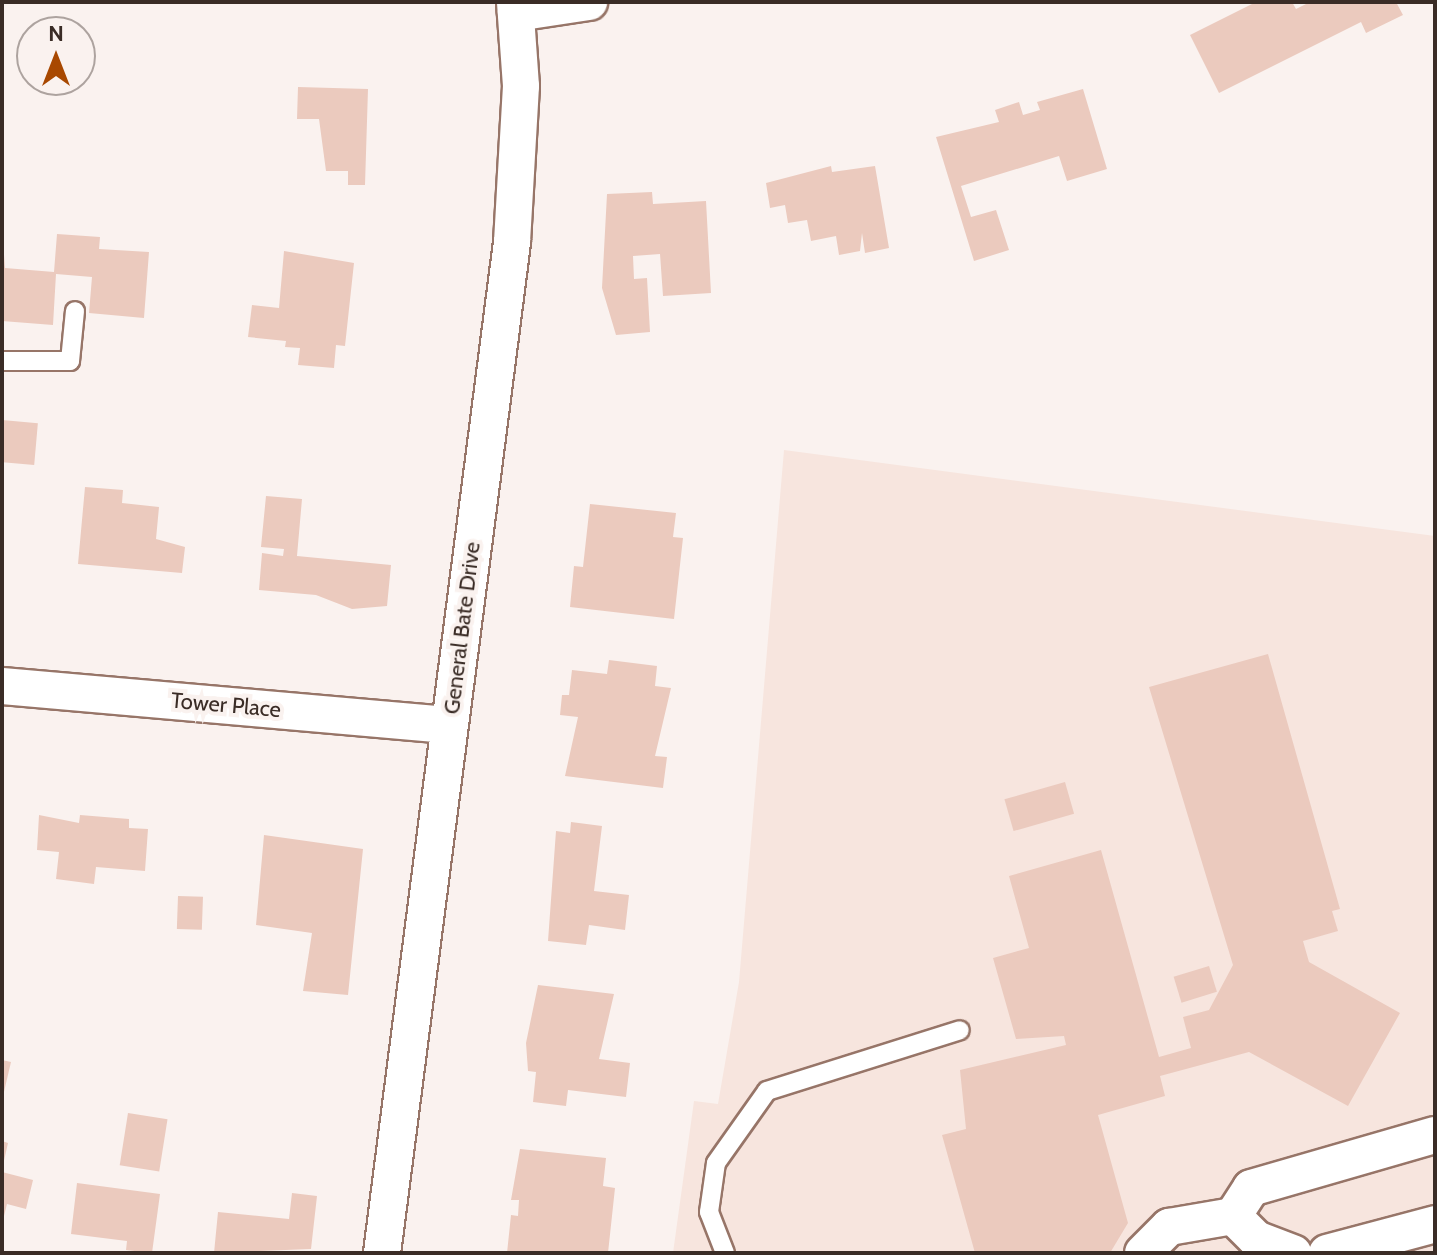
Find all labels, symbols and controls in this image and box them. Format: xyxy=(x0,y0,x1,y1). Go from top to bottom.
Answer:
north arrow xyxy=(16,16,96,96)
text: N xyxy=(48,20,64,47)
street label: General Bate Drive xyxy=(438,540,486,716)
street label: Tower Place xyxy=(170,687,282,723)

